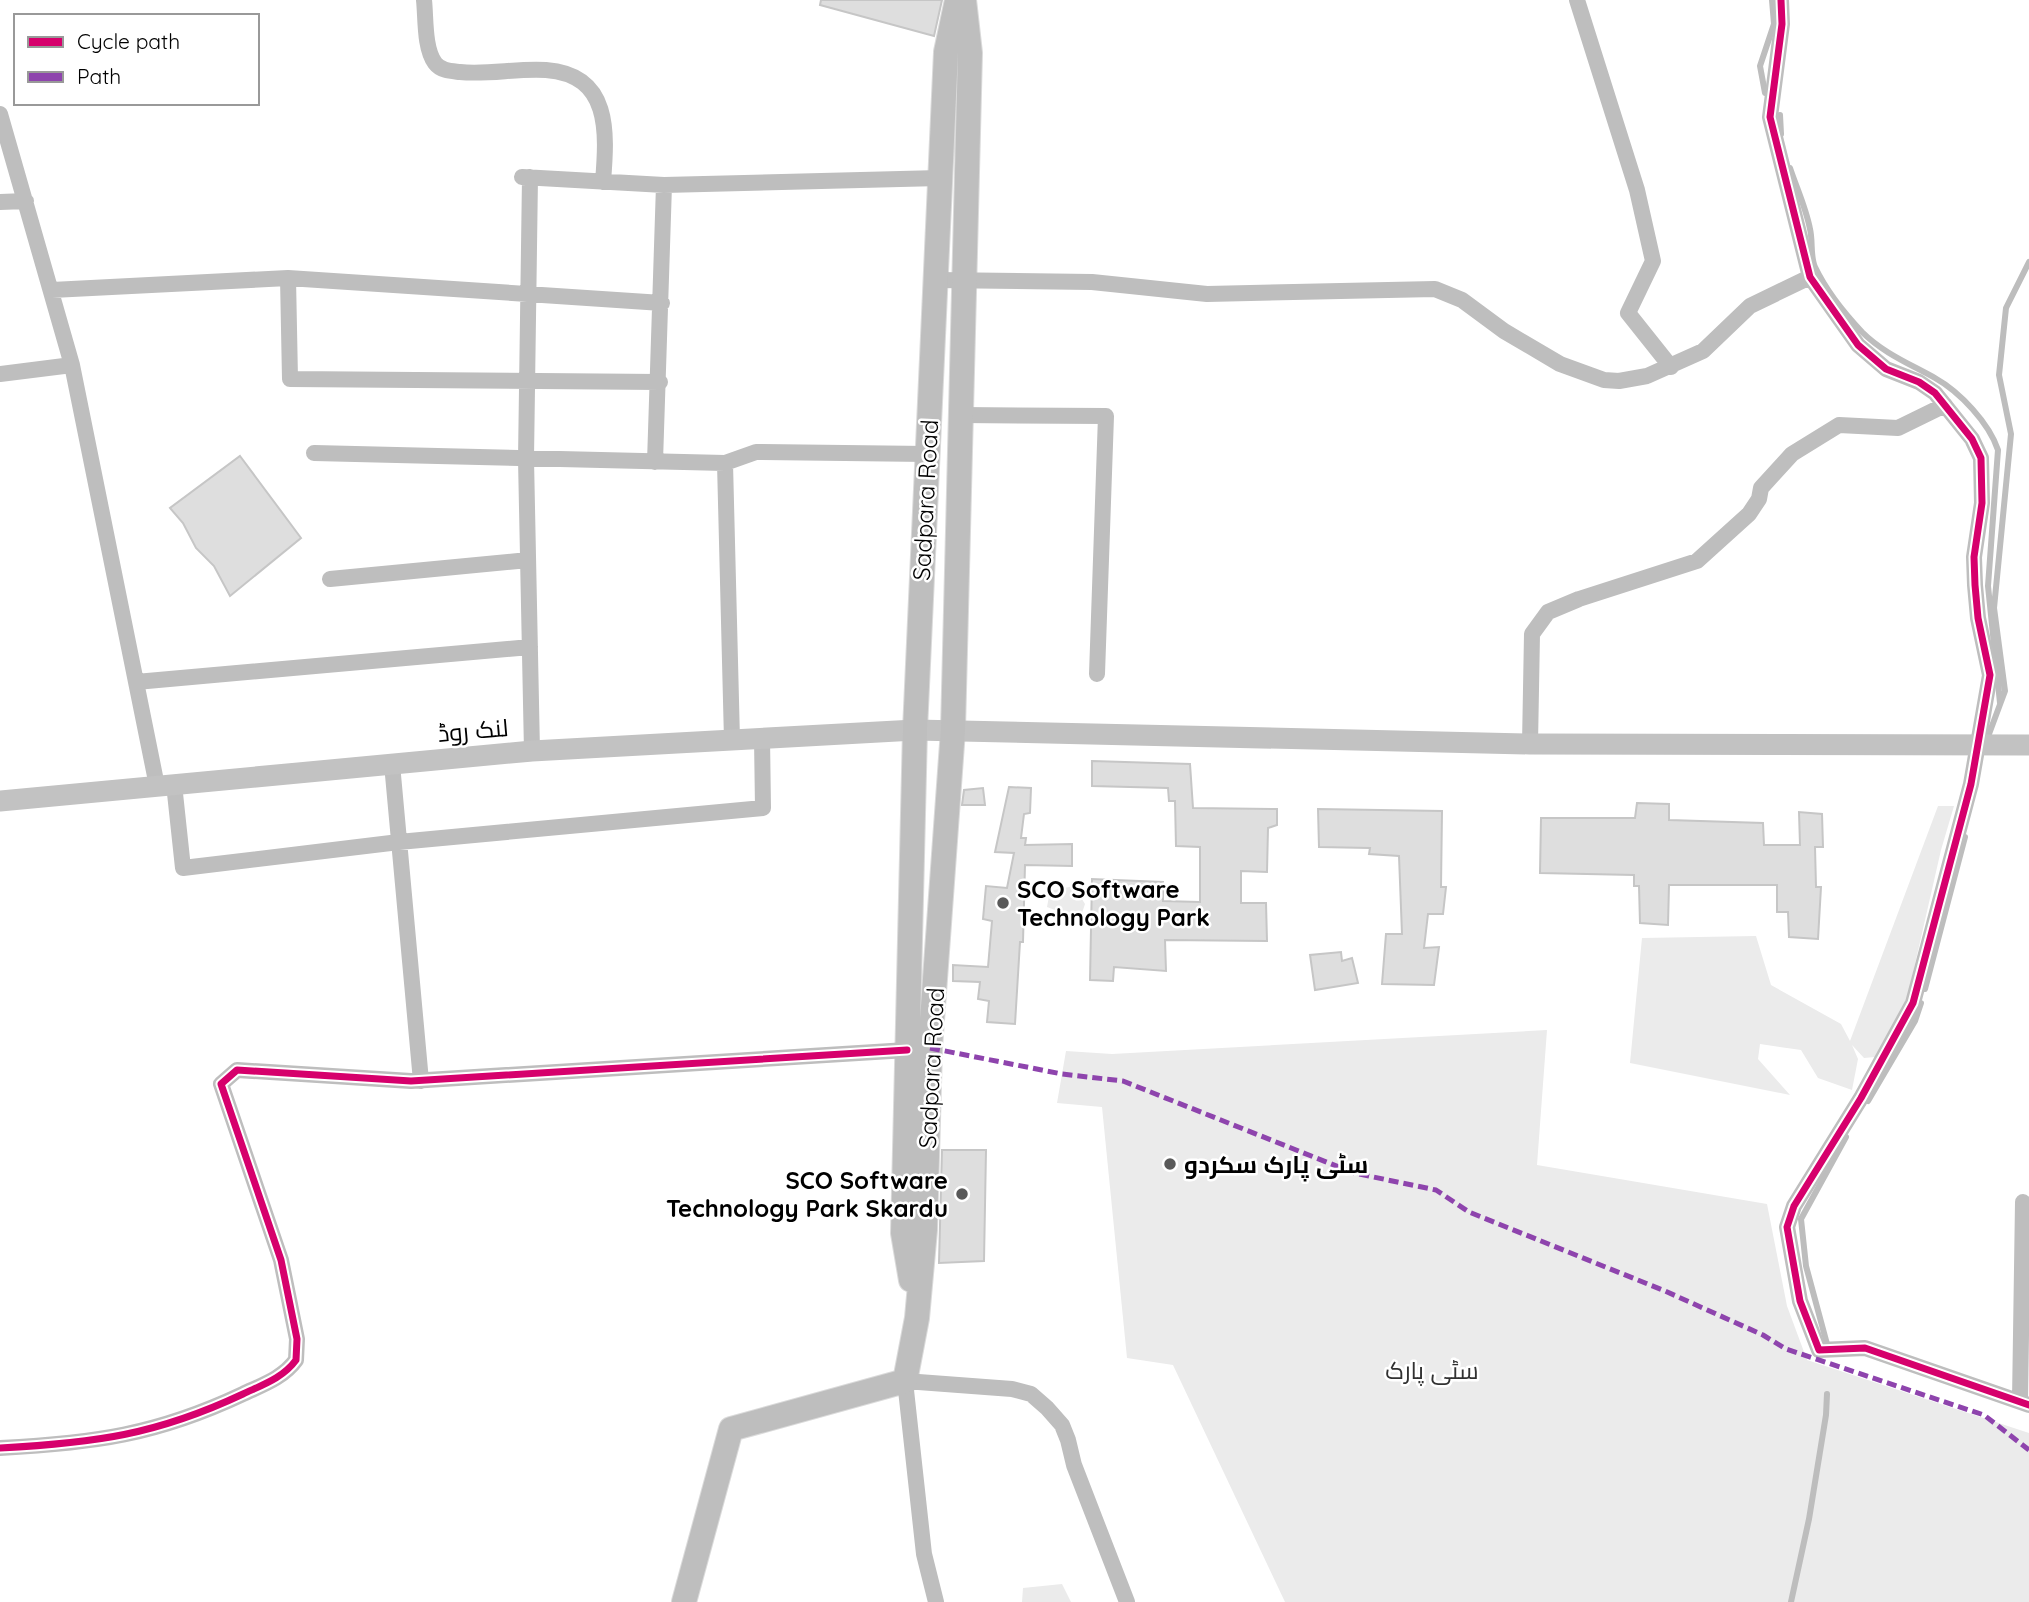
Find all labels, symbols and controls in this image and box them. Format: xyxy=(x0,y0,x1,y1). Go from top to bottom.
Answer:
legend xyxy=(14,14,259,105)
text: Cycle path xyxy=(77,28,180,54)
text: Path xyxy=(77,63,121,89)
street label: Sadpara Road xyxy=(906,419,944,581)
street label: لنک روڈ xyxy=(436,712,510,748)
place label: SCO Software Technology Park xyxy=(1017,874,1210,932)
marker: SCO Software Technology Park xyxy=(995,895,1011,911)
street label: Sadpara Road xyxy=(912,987,950,1149)
place label: سٹی پارک سکردو xyxy=(1184,1149,1368,1182)
marker: سٹی پارک سکردو xyxy=(1162,1156,1178,1172)
place label: SCO Software Technology Park Skardu xyxy=(666,1165,948,1223)
marker: SCO Software Technology Park Skardu xyxy=(954,1186,970,1202)
park label: سٹی پارک xyxy=(1385,1355,1479,1387)

